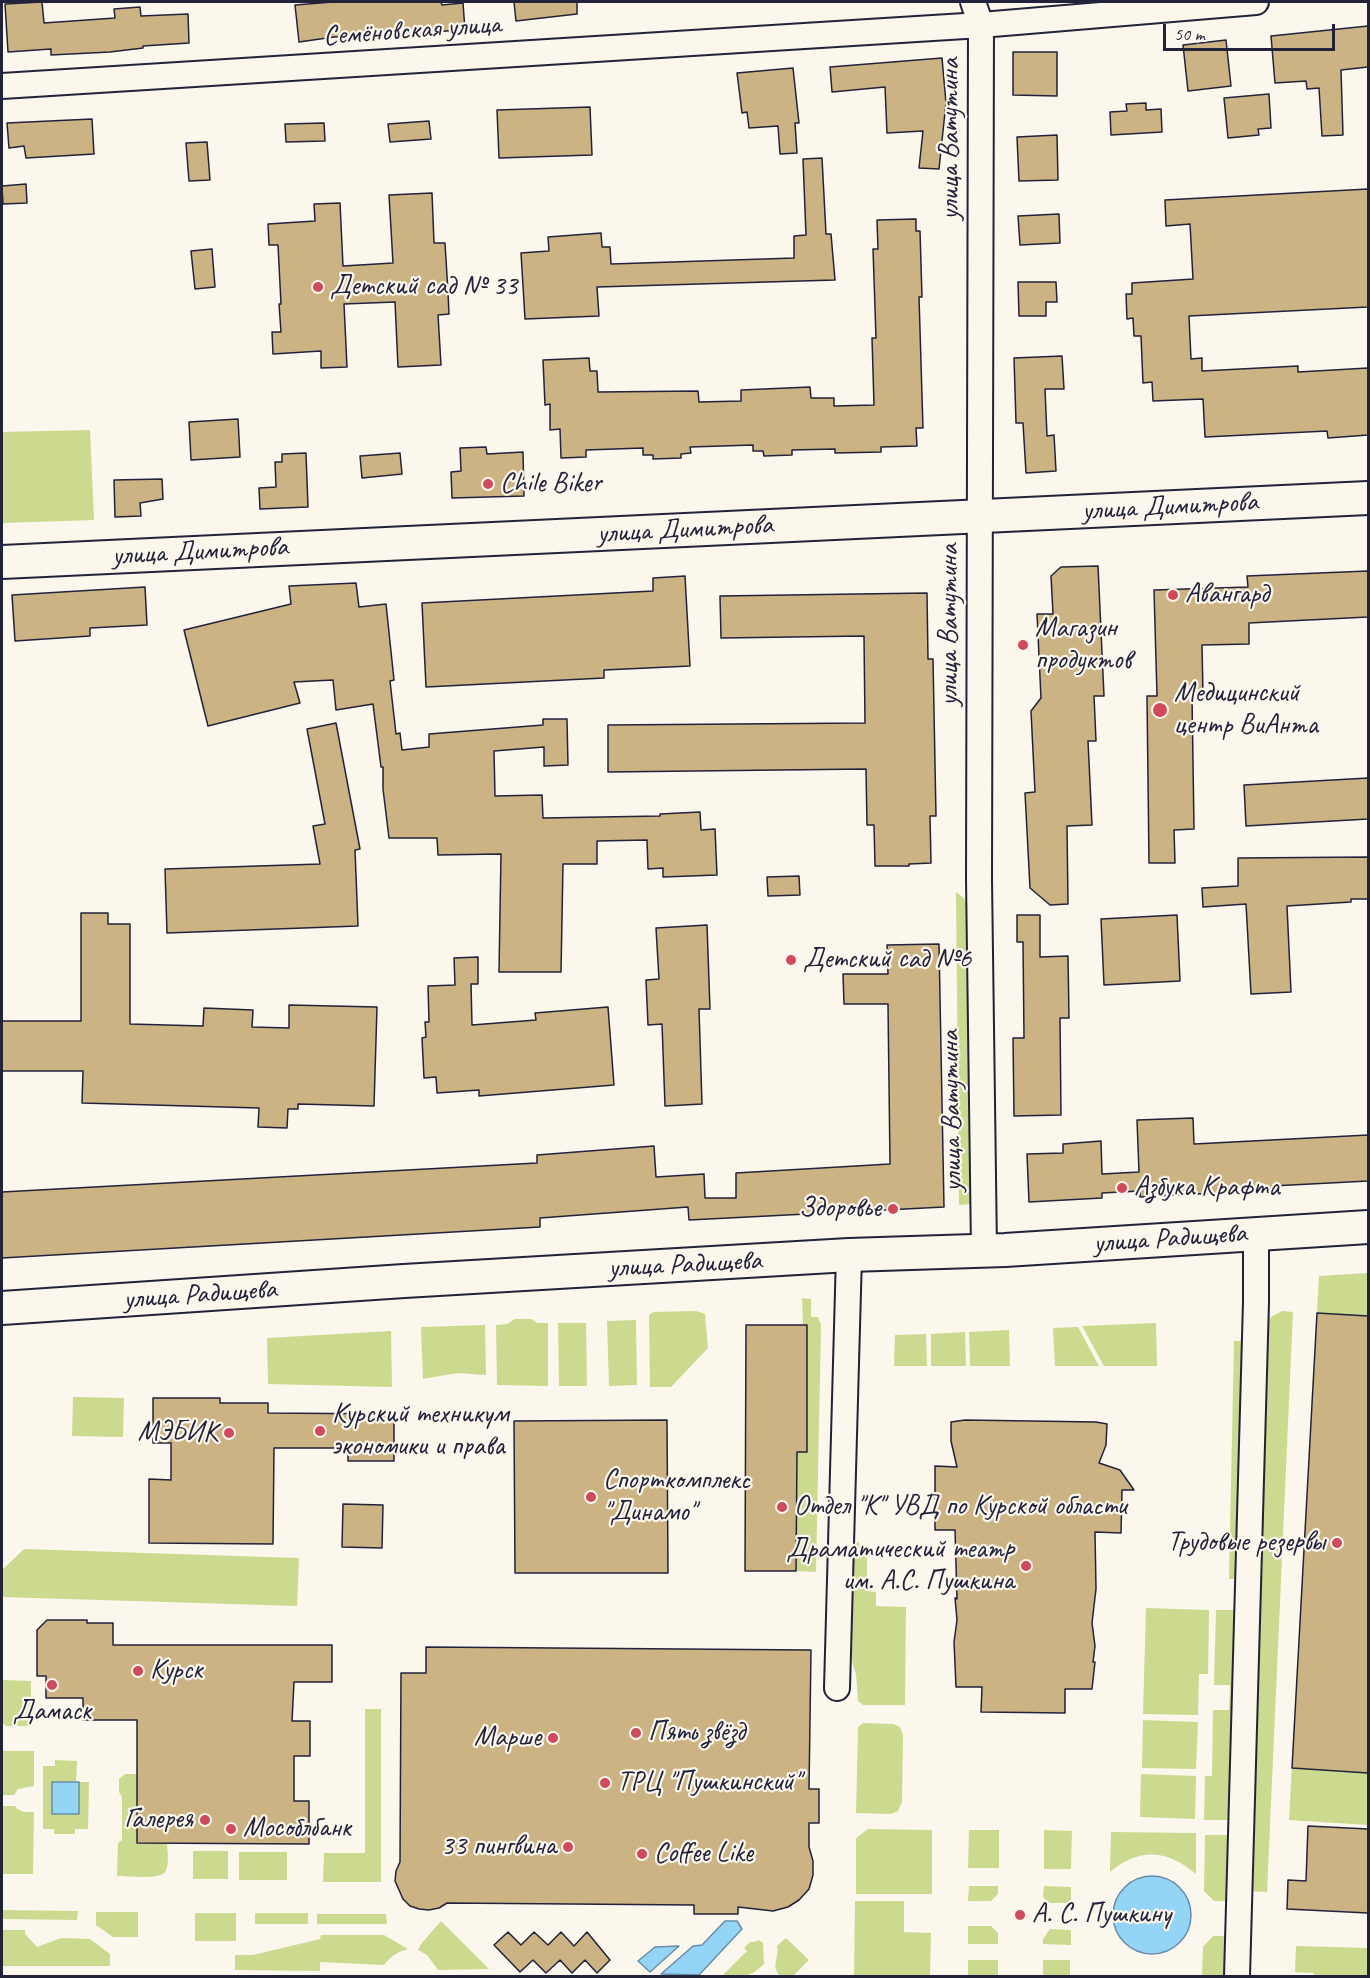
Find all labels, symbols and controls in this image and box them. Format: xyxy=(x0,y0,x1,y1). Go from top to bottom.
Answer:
street label: Семёновская улица xyxy=(322,8,502,54)
scale bar xyxy=(1166,12,1338,50)
text: 50 m xyxy=(1174,23,1205,45)
street label: улица Ватутина xyxy=(934,58,968,220)
place label: Детский сад № 33 xyxy=(330,270,517,304)
marker: Детский сад № 33 xyxy=(311,280,325,294)
place label: Chile Biker xyxy=(500,467,602,501)
marker: Chile Biker xyxy=(481,477,495,491)
street label: улица Димитрова xyxy=(1081,486,1259,528)
street label: улица Димитрова xyxy=(596,509,774,551)
street label: улица Димитрова xyxy=(111,531,289,573)
street label: улица Ватутина xyxy=(933,544,967,706)
place label: Авангард xyxy=(1185,578,1269,612)
marker: Авангард xyxy=(1166,588,1180,602)
place label: Магазин продуктов xyxy=(1035,612,1131,678)
marker: Магазин продуктов xyxy=(1016,638,1030,652)
place label: Медицинский центр ВиАнта xyxy=(1174,677,1318,743)
marker: Медицинский центр ВиАнта xyxy=(1151,701,1169,719)
place label: Детский сад №6 xyxy=(803,943,971,977)
marker: Детский сад №6 xyxy=(784,953,798,967)
street label: улица Ватутина xyxy=(934,1030,970,1192)
place label: Азбука Крафта xyxy=(1134,1171,1279,1205)
marker: Азбука Крафта xyxy=(1115,1181,1129,1195)
place label: Здоровье xyxy=(799,1192,881,1226)
marker: Здоровье xyxy=(886,1202,900,1216)
street label: улица Радищева xyxy=(1092,1217,1248,1261)
street label: улица Радищева xyxy=(608,1244,762,1286)
street label: улица Радищева xyxy=(122,1273,278,1317)
place label: Курский техникум экономики и права xyxy=(332,1398,508,1464)
place label: МЭБИК xyxy=(138,1416,217,1450)
marker: Курский техникум экономики и права xyxy=(313,1424,327,1438)
marker: МЭБИК xyxy=(222,1426,236,1440)
place label: Спорткомплекс "Динамо" xyxy=(603,1464,750,1530)
marker: Спорткомплекс "Динамо" xyxy=(584,1490,598,1504)
place label: Отдел "К" УВД по Курской области xyxy=(794,1490,1126,1524)
marker: Отдел "К" УВД по Курской области xyxy=(775,1500,789,1514)
place label: Трудовые резервы xyxy=(1168,1526,1325,1560)
place label: Драматический театр им. А.С. Пушкина xyxy=(786,1533,1014,1599)
marker: Трудовые резервы xyxy=(1330,1536,1344,1550)
marker: Драматический театр им. А.С. Пушкина xyxy=(1019,1559,1033,1573)
place label: Курск xyxy=(150,1654,202,1688)
marker: Курск xyxy=(131,1664,145,1678)
marker: Дамаск xyxy=(45,1678,59,1692)
place label: Дамаск xyxy=(13,1695,91,1729)
place label: Пять звёзд xyxy=(648,1716,745,1750)
place label: Марше xyxy=(474,1721,541,1755)
marker: Пять звёзд xyxy=(629,1726,643,1740)
marker: Марше xyxy=(546,1731,560,1745)
place label: ТРЦ "Пушкинский" xyxy=(617,1766,800,1800)
marker: ТРЦ "Пушкинский" xyxy=(598,1776,612,1790)
place label: Галерея xyxy=(124,1803,193,1837)
place label: Мособлбанк xyxy=(243,1812,351,1846)
marker: Галерея xyxy=(198,1813,212,1827)
marker: Мособлбанк xyxy=(224,1822,238,1836)
place label: 33 пингвина xyxy=(441,1830,556,1864)
place label: Coffee Like xyxy=(654,1837,753,1871)
marker: 33 пингвина xyxy=(561,1840,575,1854)
marker: Coffee Like xyxy=(635,1847,649,1861)
place label: А. С. Пушкину xyxy=(1032,1898,1171,1932)
marker: А. С. Пушкину xyxy=(1013,1908,1027,1922)

